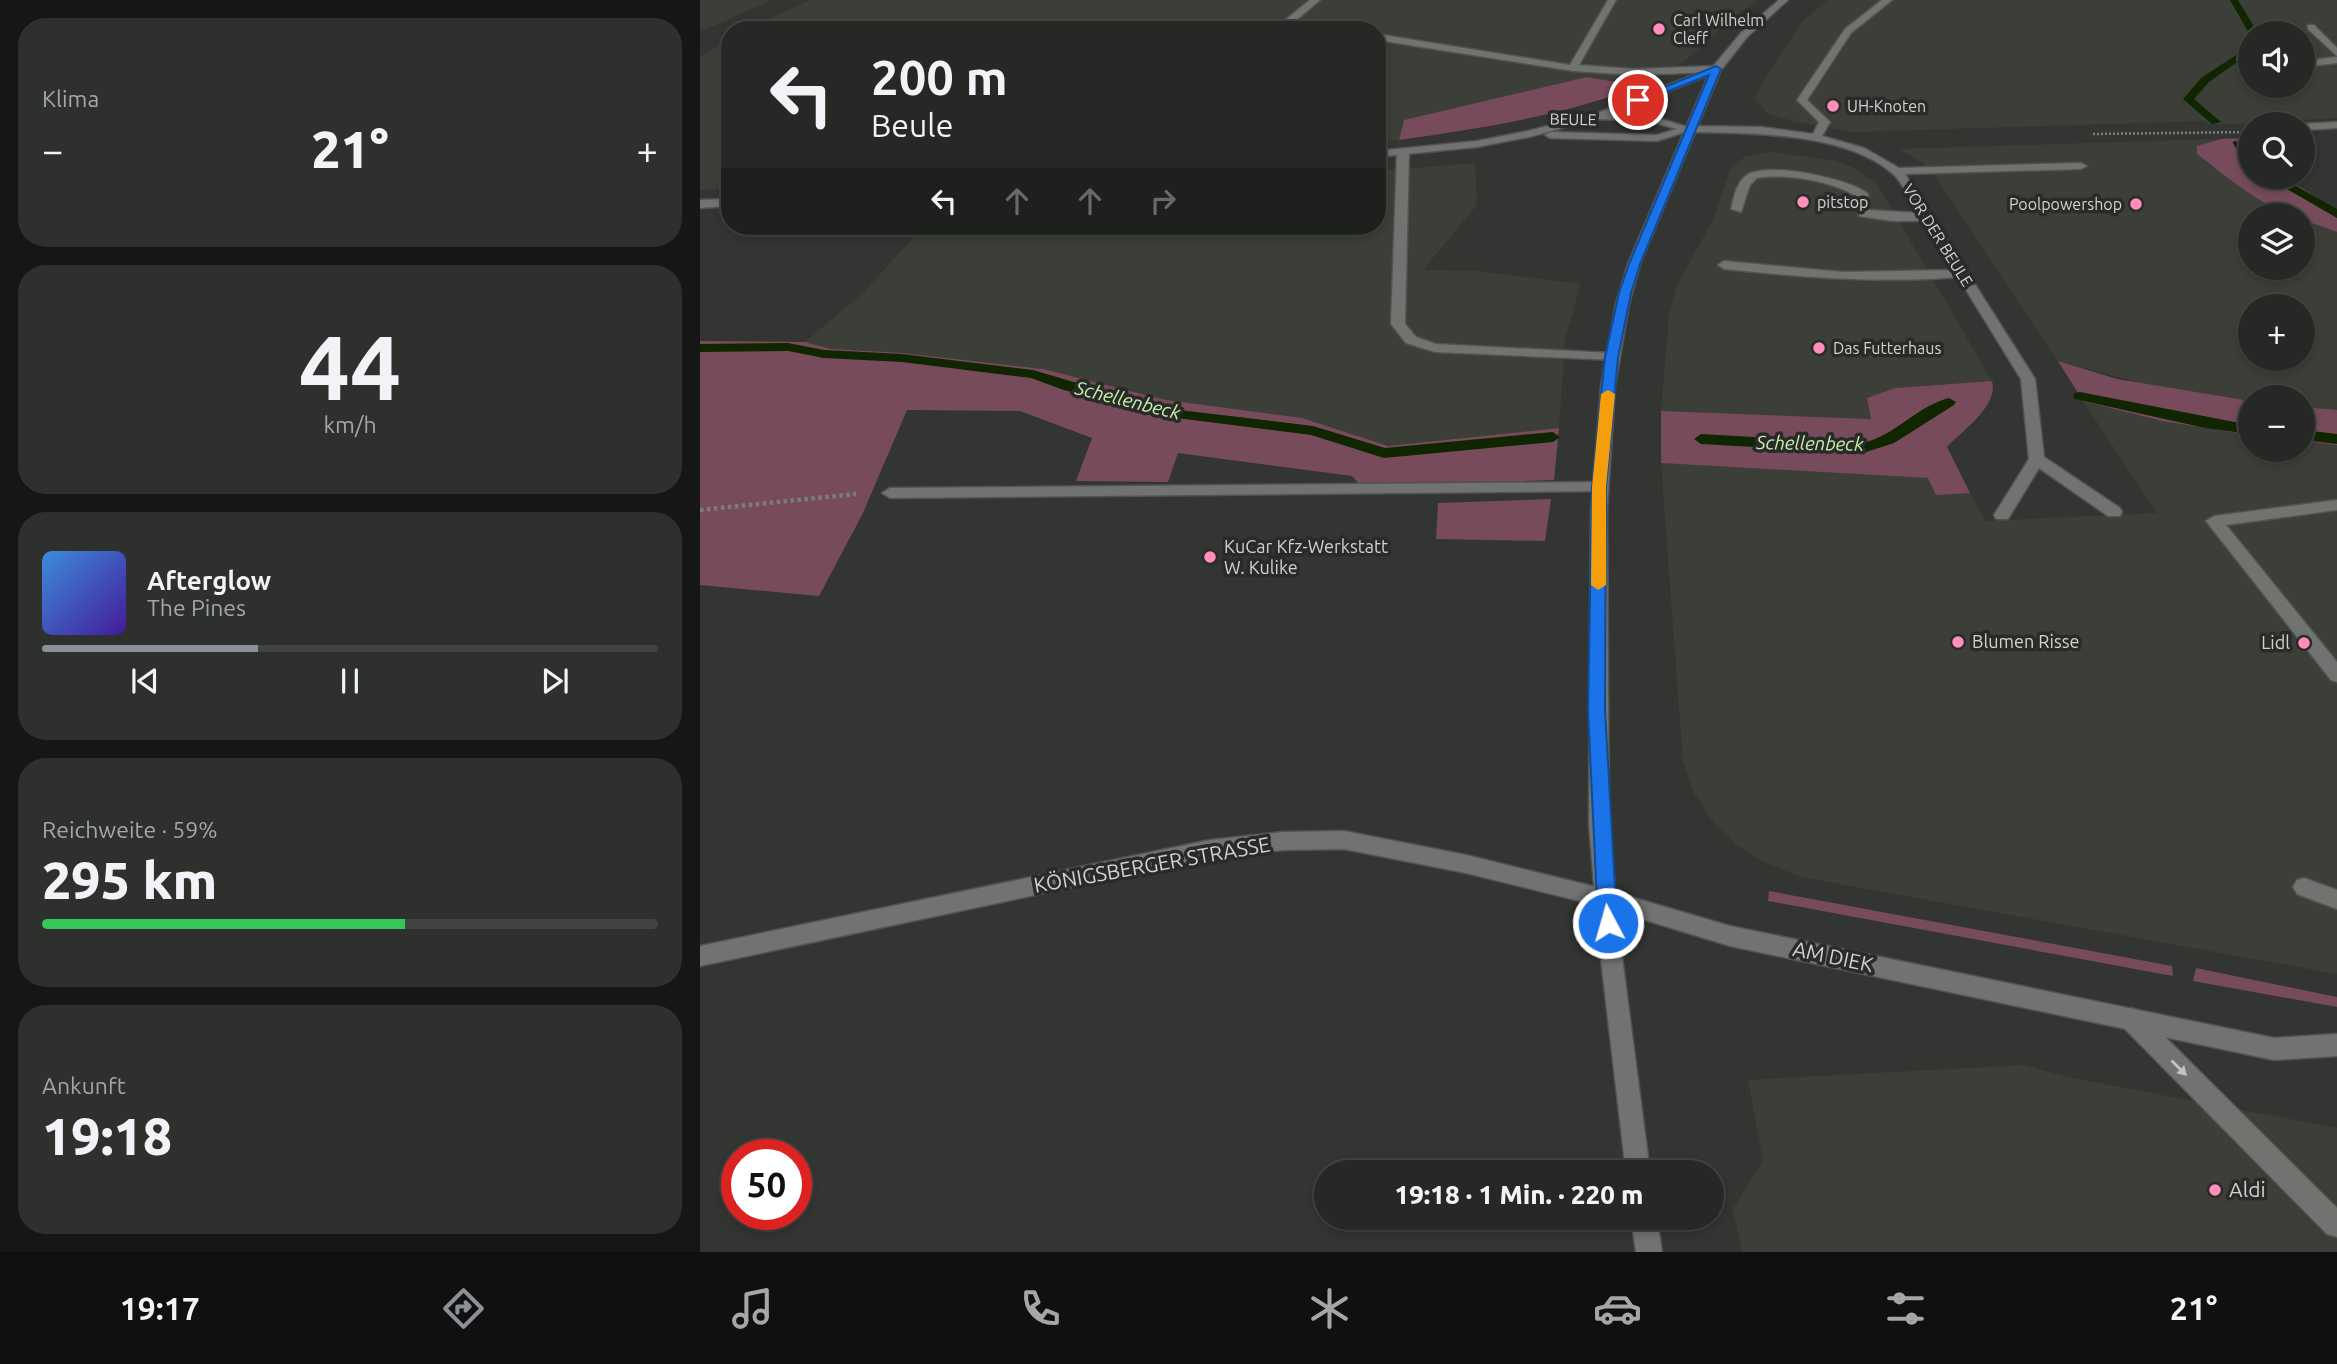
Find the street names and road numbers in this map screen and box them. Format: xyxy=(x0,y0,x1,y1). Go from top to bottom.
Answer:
street label: BEULE xyxy=(1549,110,1597,128)
street label: VOR DER BEULE xyxy=(1899,181,1977,289)
street label: KÖNIGSBERGER STRASSE xyxy=(1032,831,1272,897)
street label: AM DIEK xyxy=(1791,936,1876,976)

